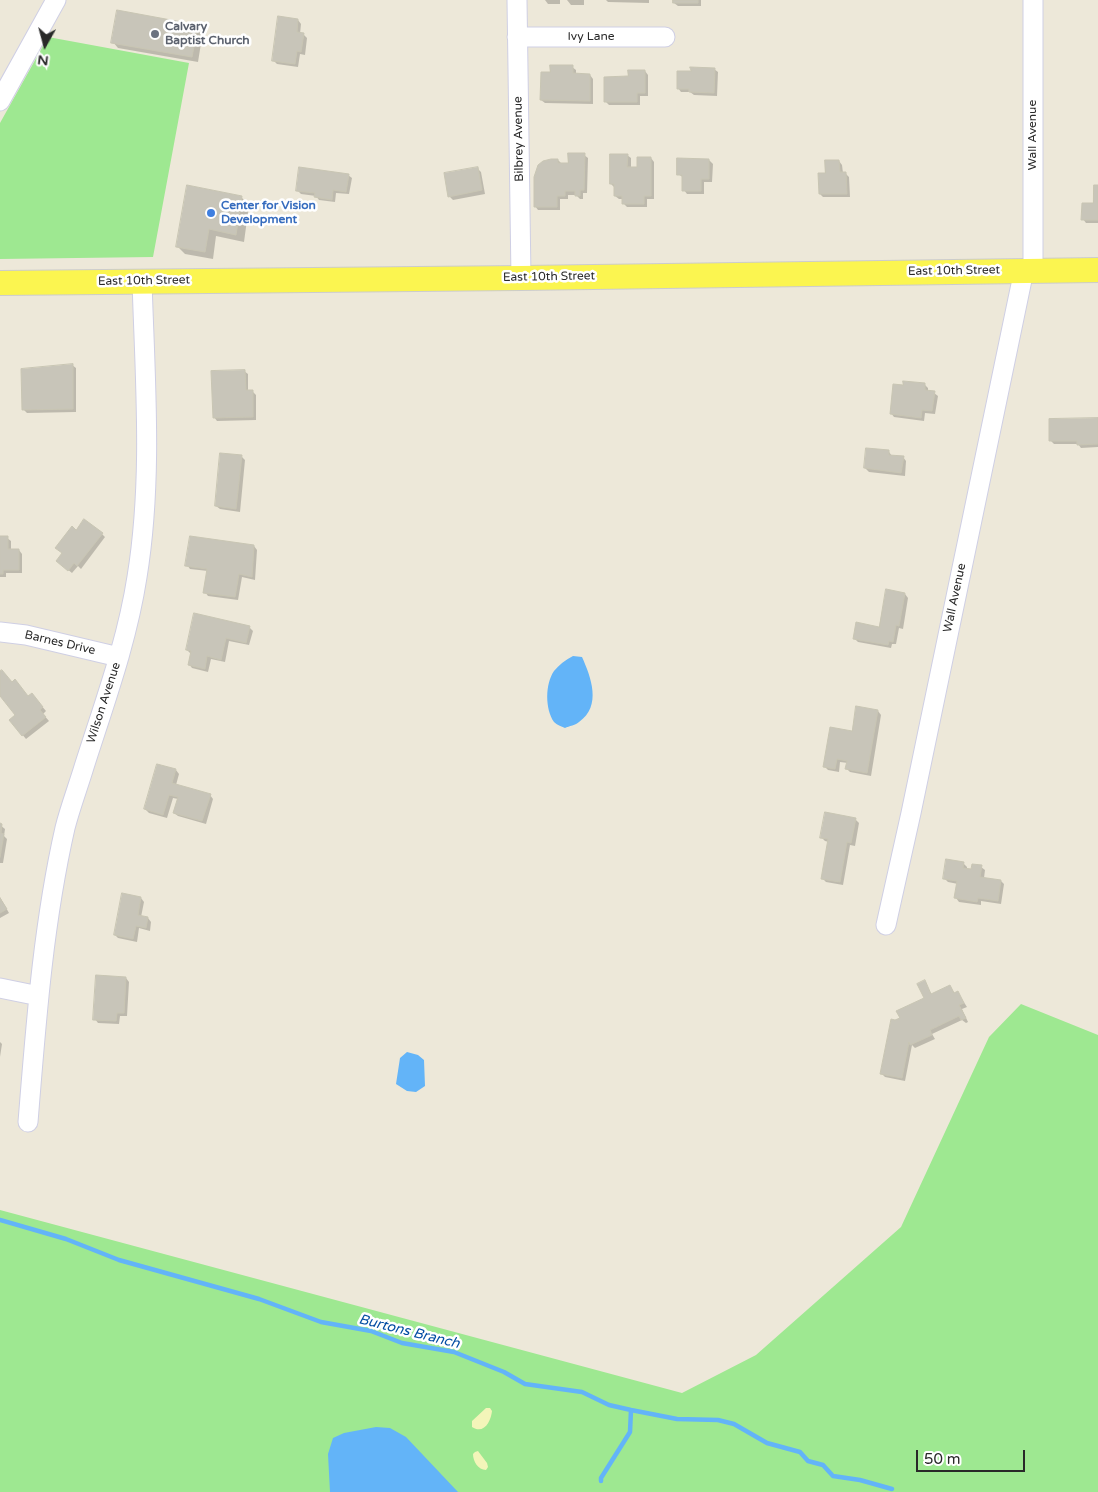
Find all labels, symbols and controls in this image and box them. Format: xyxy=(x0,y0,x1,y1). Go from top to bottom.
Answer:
north arrow xyxy=(20,20,70,70)
place label: Calvary Baptist Church xyxy=(165,20,250,48)
marker: Calvary Baptist Church xyxy=(149,28,161,40)
street label: Ivy Lane xyxy=(568,30,614,44)
text: N xyxy=(36,51,50,70)
street label: Bilbrey Avenue xyxy=(511,96,527,182)
street label: Wall Avenue xyxy=(1026,100,1040,170)
place label: Center for Vision Development xyxy=(221,199,316,227)
marker: Center for Vision Development xyxy=(205,207,217,219)
street label: East 10th Street xyxy=(908,263,1000,279)
street label: East 10th Street xyxy=(503,269,595,285)
street label: East 10th Street xyxy=(98,273,190,289)
street label: Wall Avenue xyxy=(941,562,969,634)
street label: Barnes Drive xyxy=(23,628,97,658)
street label: Wilson Avenue xyxy=(84,661,124,745)
water label: Burtons Branch xyxy=(357,1311,461,1353)
scale bar xyxy=(918,1440,1027,1472)
text: 50 m xyxy=(924,1450,961,1468)

